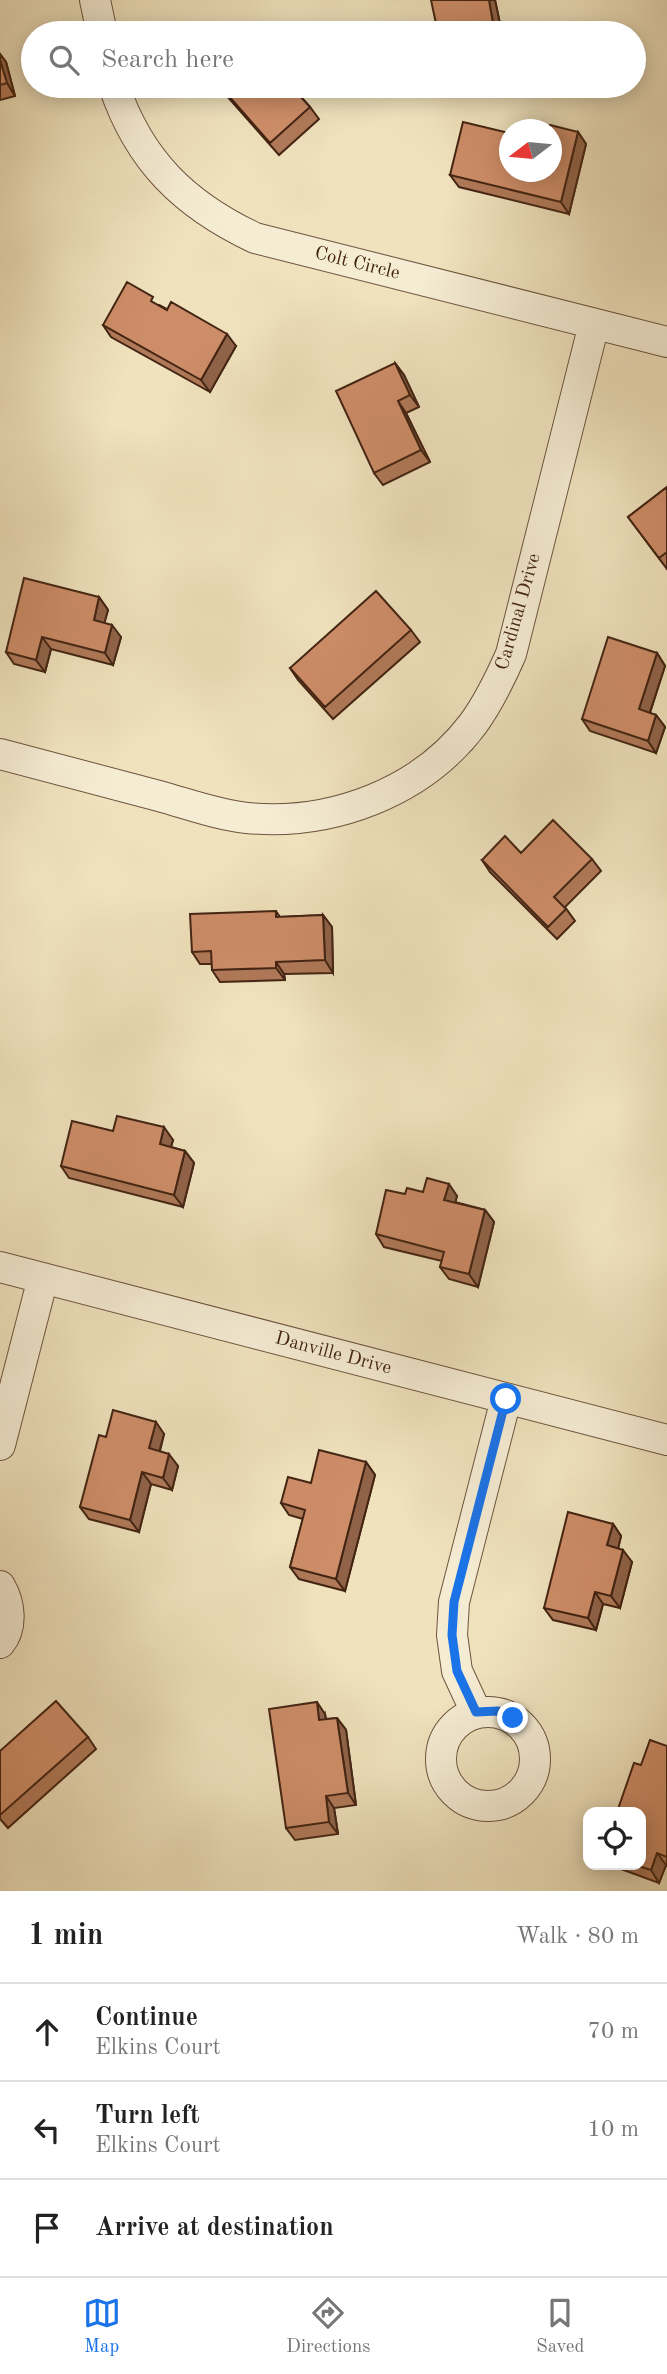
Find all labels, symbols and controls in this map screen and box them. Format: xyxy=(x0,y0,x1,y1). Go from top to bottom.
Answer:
search box xyxy=(21,21,646,98)
icon: search xyxy=(45,41,83,79)
text: Search here xyxy=(101,47,234,73)
north arrow xyxy=(499,119,562,182)
street label: Colt Circle xyxy=(312,244,402,284)
street label: Cardinal Drive xyxy=(493,551,545,673)
street label: Danville Drive xyxy=(273,1329,393,1379)
route start xyxy=(490,1383,521,1414)
route end xyxy=(497,1702,528,1733)
map controls xyxy=(583,1807,646,1870)
button: locate xyxy=(583,1807,646,1870)
text: 1 min xyxy=(28,1921,103,1951)
text: Walk · 80 m xyxy=(516,1925,639,1948)
text: Continue xyxy=(95,2005,198,2031)
icon: ahead xyxy=(28,2013,66,2051)
text: 70 m xyxy=(588,2020,639,2043)
text: Elkins Court xyxy=(95,2036,221,2059)
text: Turn left xyxy=(95,2103,200,2129)
icon: left xyxy=(28,2111,66,2149)
text: 10 m xyxy=(588,2118,639,2141)
text: Elkins Court xyxy=(95,2134,221,2157)
icon: arrive xyxy=(28,2209,66,2247)
text: Arrive at destination xyxy=(95,2215,334,2241)
tab: Map xyxy=(83,2294,121,2359)
tab: Directions xyxy=(286,2294,371,2359)
tab: Saved xyxy=(536,2294,584,2359)

